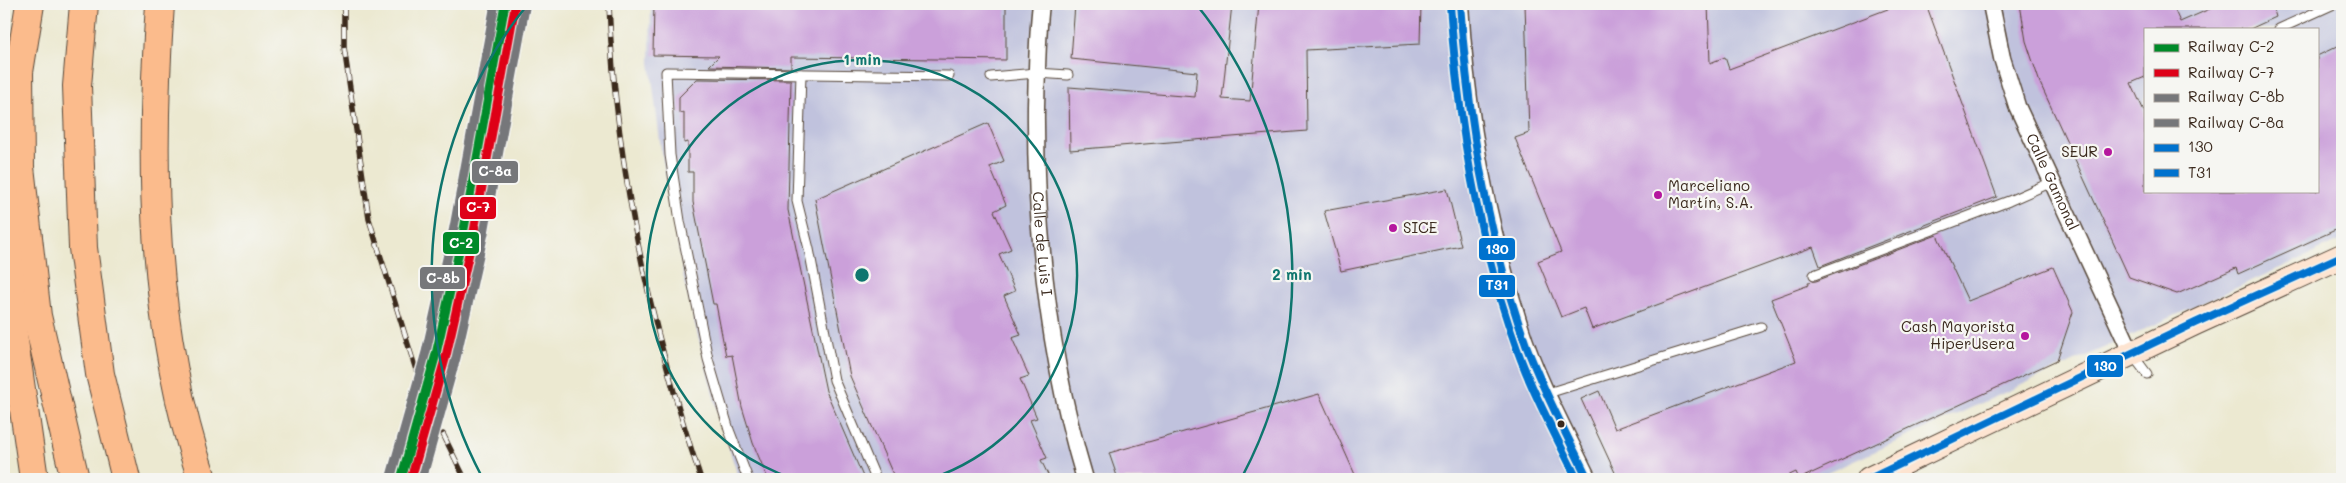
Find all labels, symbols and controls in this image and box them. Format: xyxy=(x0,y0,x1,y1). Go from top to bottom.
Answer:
legend xyxy=(2144,28,2318,192)
text: Railway C-2 xyxy=(2188,36,2274,56)
text: 1 min xyxy=(843,49,881,69)
text: Railway C-7 xyxy=(2188,62,2274,82)
text: Railway C-8b xyxy=(2188,86,2285,106)
text: Railway C-8a xyxy=(2188,112,2284,132)
street label: Calle Gamonal xyxy=(2022,130,2084,233)
text: 130 xyxy=(2188,136,2213,156)
place label: SEUR xyxy=(2061,141,2098,161)
marker: SEUR xyxy=(2102,146,2114,158)
line badge: C-8a xyxy=(471,160,519,184)
text: C-8a xyxy=(478,161,512,180)
text: T31 xyxy=(2188,162,2212,182)
place label: Marceliano Martín, S.A. xyxy=(1668,175,1753,212)
marker: Marceliano Martín, S.A. xyxy=(1652,189,1664,201)
street label: Calle de Luis I xyxy=(1029,191,1058,297)
line badge: C-7 xyxy=(459,196,497,220)
text: C-7 xyxy=(466,197,490,216)
place label: SICE xyxy=(1403,217,1438,237)
marker: SICE xyxy=(1387,222,1399,234)
line badge: C-2 xyxy=(442,231,480,255)
text: C-2 xyxy=(449,233,473,252)
line badge: 130 xyxy=(1478,237,1516,261)
text: 130 xyxy=(1485,239,1509,258)
text: 2 min xyxy=(1272,264,1312,284)
line badge: C-8b xyxy=(419,266,466,290)
centre of rings xyxy=(853,266,871,284)
text: C-8b xyxy=(426,268,460,287)
line badge: T31 xyxy=(1478,274,1516,298)
text: T31 xyxy=(1486,275,1508,294)
place label: Cash Mayorista HiperUsera xyxy=(1901,316,2015,353)
marker: Cash Mayorista HiperUsera xyxy=(2019,330,2031,342)
line badge: 130 xyxy=(2086,354,2124,378)
text: 130 xyxy=(2093,356,2117,375)
unlabelled marker xyxy=(1556,419,1566,429)

